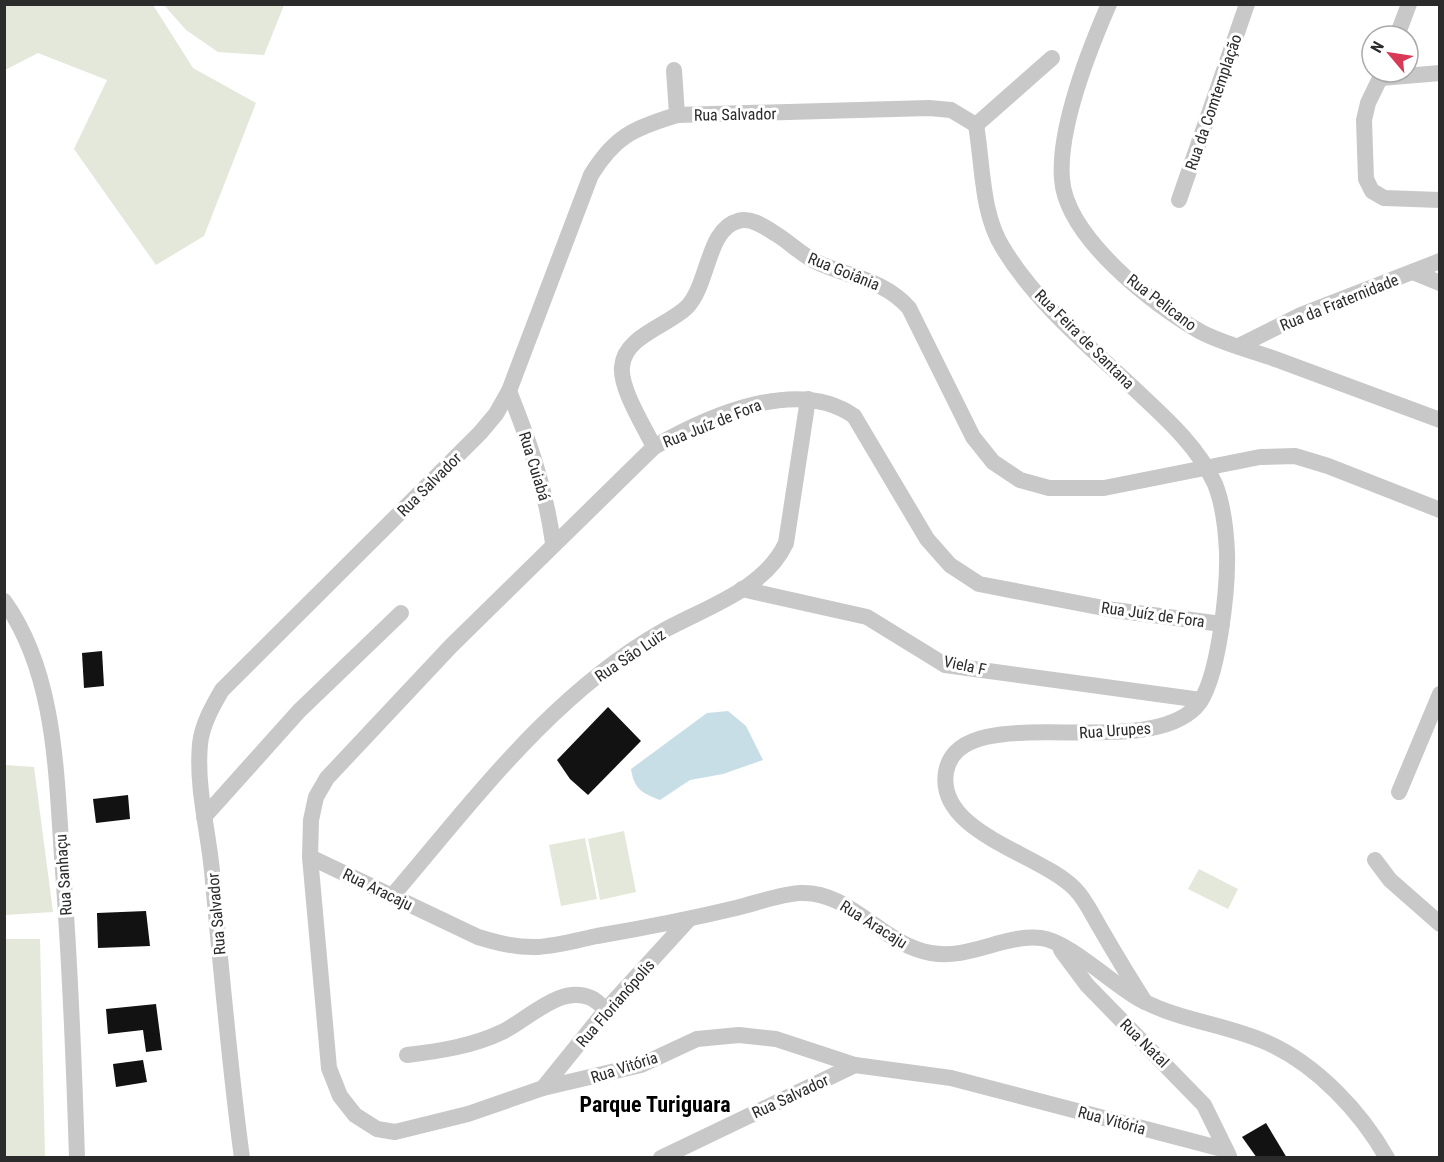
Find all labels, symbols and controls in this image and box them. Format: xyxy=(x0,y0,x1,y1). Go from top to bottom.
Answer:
north arrow xyxy=(1360,24,1420,84)
street label: Rua da Comtemplação xyxy=(1181,32,1246,173)
text: N xyxy=(1367,38,1388,56)
street label: Rua Salvador xyxy=(694,104,777,125)
street label: Rua Goiânia xyxy=(805,249,882,294)
street label: Rua Pelicano xyxy=(1123,270,1200,335)
street label: Rua da Fraternidade xyxy=(1277,270,1401,335)
street label: Rua Feira de Santana xyxy=(1031,286,1138,393)
street label: Rua Juíz de Fora xyxy=(660,395,764,452)
street label: Rua Cuiabá xyxy=(515,429,554,503)
street label: Rua Salvador xyxy=(393,448,465,520)
street label: Rua Juíz de Fora xyxy=(1100,598,1206,631)
street label: Rua São Luiz xyxy=(591,625,669,686)
street label: Viela F xyxy=(942,652,988,679)
street label: Rua Urupes xyxy=(1079,719,1152,742)
street label: Rua Sanhaçu xyxy=(51,834,76,916)
street label: Rua Aracaju xyxy=(340,864,416,915)
street label: Rua Salvador xyxy=(203,872,230,956)
street label: Rua Aracaju xyxy=(837,896,911,952)
street label: Rua Florianópolis xyxy=(572,956,658,1051)
street label: Rua Natal xyxy=(1116,1015,1173,1072)
street label: Rua Vitória xyxy=(588,1048,660,1087)
street label: Rua Salvador xyxy=(749,1070,832,1122)
district label: Parque Turiguara xyxy=(580,1092,731,1117)
street label: Rua Vitória xyxy=(1076,1102,1148,1139)

